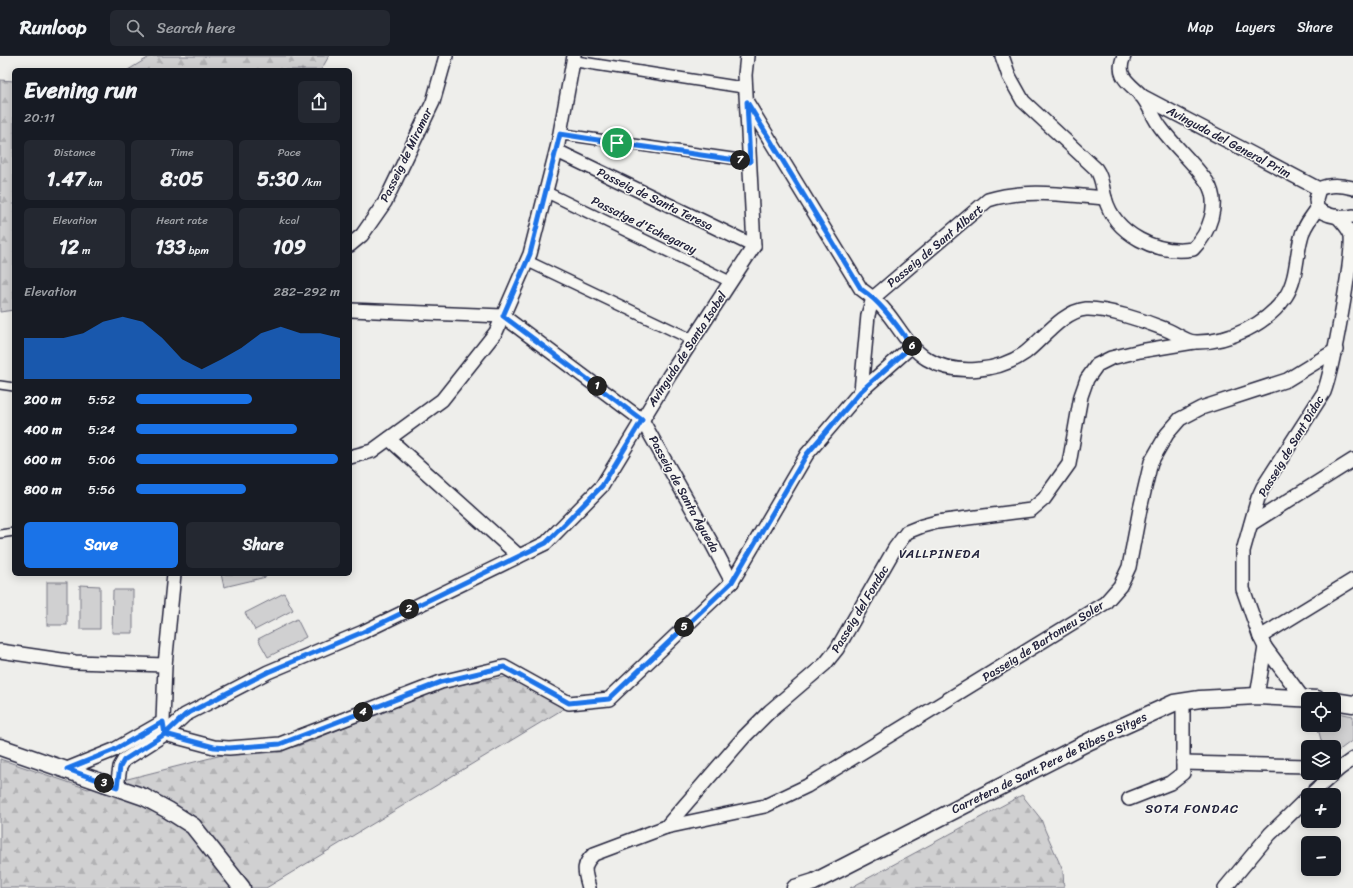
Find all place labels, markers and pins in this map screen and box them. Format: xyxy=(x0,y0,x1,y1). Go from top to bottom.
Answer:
pin xyxy=(600,126,634,160)
pin: 7 xyxy=(730,150,750,170)
pin: 6 xyxy=(902,336,922,356)
pin: 1 xyxy=(587,376,607,396)
pin: 2 xyxy=(399,599,419,619)
pin: 5 xyxy=(674,617,694,637)
pin: 4 xyxy=(353,702,373,722)
pin: 3 xyxy=(94,773,114,793)

